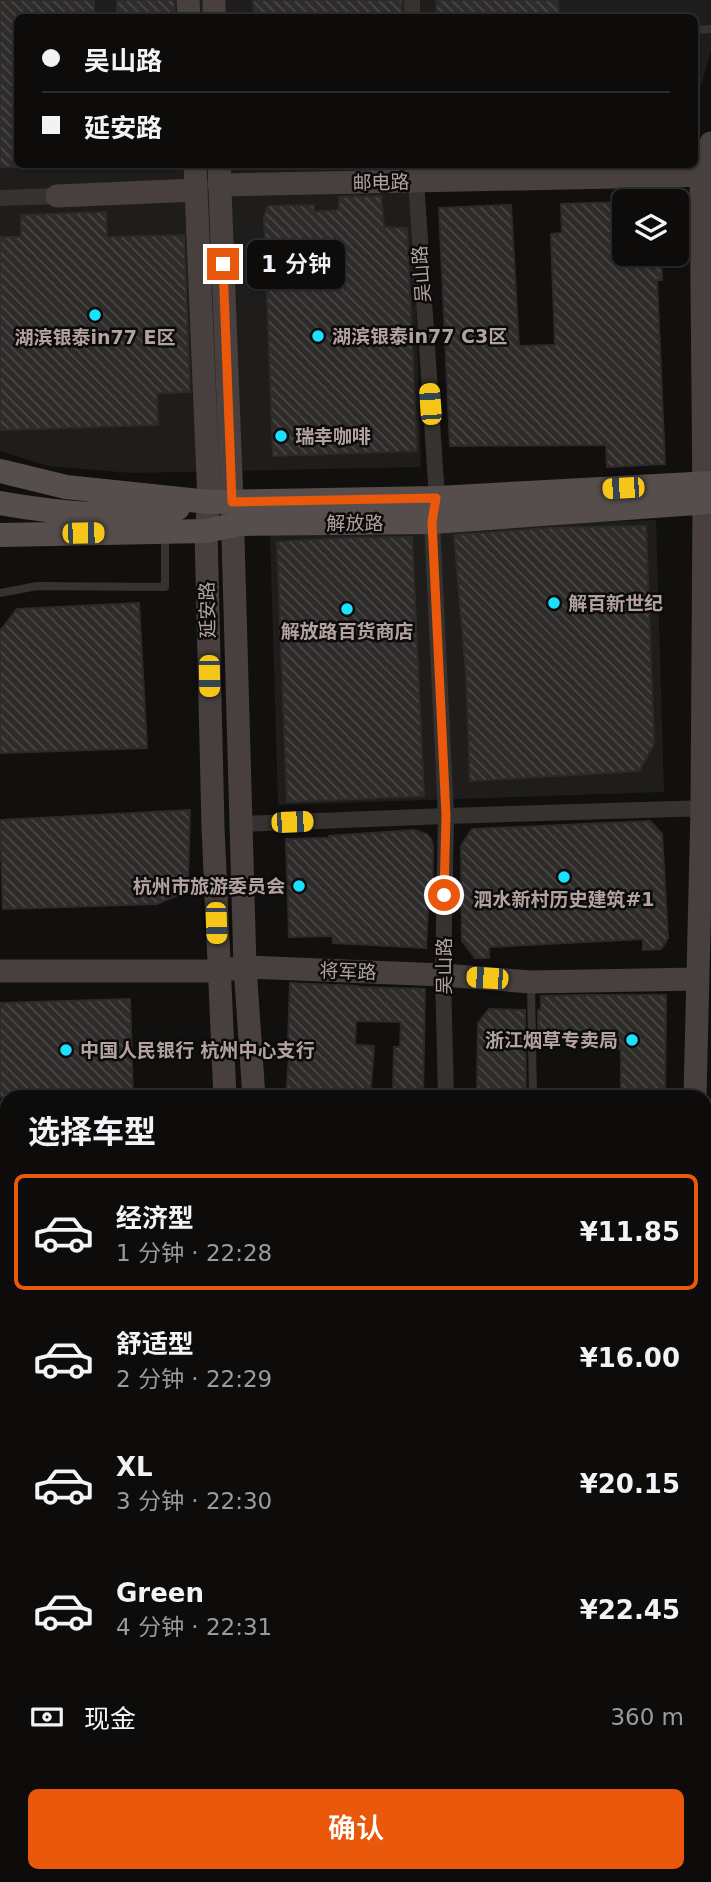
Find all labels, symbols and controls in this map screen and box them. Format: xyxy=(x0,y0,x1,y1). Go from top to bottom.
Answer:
text: 吴山路 xyxy=(84,46,162,76)
text: 延安路 xyxy=(84,113,162,143)
street label: 邮电路 xyxy=(352,171,410,193)
map controls xyxy=(612,189,689,266)
button: layers xyxy=(612,189,689,266)
callout: 1 分钟 xyxy=(248,240,346,288)
street label: 吴山路 xyxy=(408,245,434,303)
route end xyxy=(207,248,239,280)
text: 1 分钟 xyxy=(261,251,331,277)
marker: 湖滨银泰in77 E区 xyxy=(87,307,103,323)
place label: 湖滨银泰in77 C3区 xyxy=(332,325,507,347)
place label: 湖滨银泰in77 E区 xyxy=(14,326,176,348)
marker: 湖滨银泰in77 C3区 xyxy=(310,328,326,344)
car xyxy=(419,382,442,426)
place label: 瑞幸咖啡 xyxy=(295,425,371,447)
marker: 瑞幸咖啡 xyxy=(273,428,289,444)
car xyxy=(602,476,645,500)
street label: 解放路 xyxy=(326,512,384,534)
car xyxy=(62,522,105,544)
street label: 延安路 xyxy=(196,581,218,639)
place label: 解百新世纪 xyxy=(568,592,663,614)
marker: 解百新世纪 xyxy=(546,595,562,611)
marker: 解放路百货商店 xyxy=(339,601,355,617)
place label: 解放路百货商店 xyxy=(280,620,414,642)
car xyxy=(199,655,220,697)
car xyxy=(271,811,314,833)
marker: 泗水新村历史建筑#1 xyxy=(556,869,572,885)
place label: 杭州市旅游委员会 xyxy=(133,875,285,897)
marker: 杭州市旅游委员会 xyxy=(291,878,307,894)
route start xyxy=(428,879,460,911)
place label: 泗水新村历史建筑#1 xyxy=(473,888,655,910)
car xyxy=(205,902,228,944)
street label: 吴山路 xyxy=(433,937,455,995)
street label: 将军路 xyxy=(319,959,377,983)
car xyxy=(466,966,509,990)
place label: 浙江烟草专卖局 xyxy=(485,1029,618,1051)
marker: 浙江烟草专卖局 xyxy=(624,1032,640,1048)
place label: 中国人民银行 杭州中心支行 xyxy=(80,1039,315,1061)
marker: 中国人民银行 杭州中心支行 xyxy=(58,1042,74,1058)
text: 选择车型 xyxy=(28,1113,156,1151)
icon: car xyxy=(32,1201,95,1264)
text: 经济型 xyxy=(116,1203,194,1233)
text: ¥11.85 xyxy=(580,1217,680,1247)
text: 1 分钟 · 22:28 xyxy=(116,1240,272,1266)
icon: car xyxy=(32,1327,95,1390)
text: 舒适型 xyxy=(116,1329,194,1359)
text: ¥16.00 xyxy=(580,1343,680,1373)
text: 2 分钟 · 22:29 xyxy=(116,1366,272,1392)
text: XL xyxy=(116,1452,153,1482)
icon: car xyxy=(32,1453,95,1516)
text: ¥20.15 xyxy=(580,1469,680,1499)
text: 3 分钟 · 22:30 xyxy=(116,1488,272,1514)
text: Green xyxy=(116,1578,204,1608)
icon: car xyxy=(32,1579,95,1642)
text: ¥22.45 xyxy=(580,1595,680,1625)
text: 4 分钟 · 22:31 xyxy=(116,1614,272,1640)
icon: cash xyxy=(28,1698,66,1736)
text: 现金 xyxy=(84,1704,136,1734)
text: 360 m xyxy=(610,1704,684,1730)
button: 确认 xyxy=(28,1789,684,1869)

